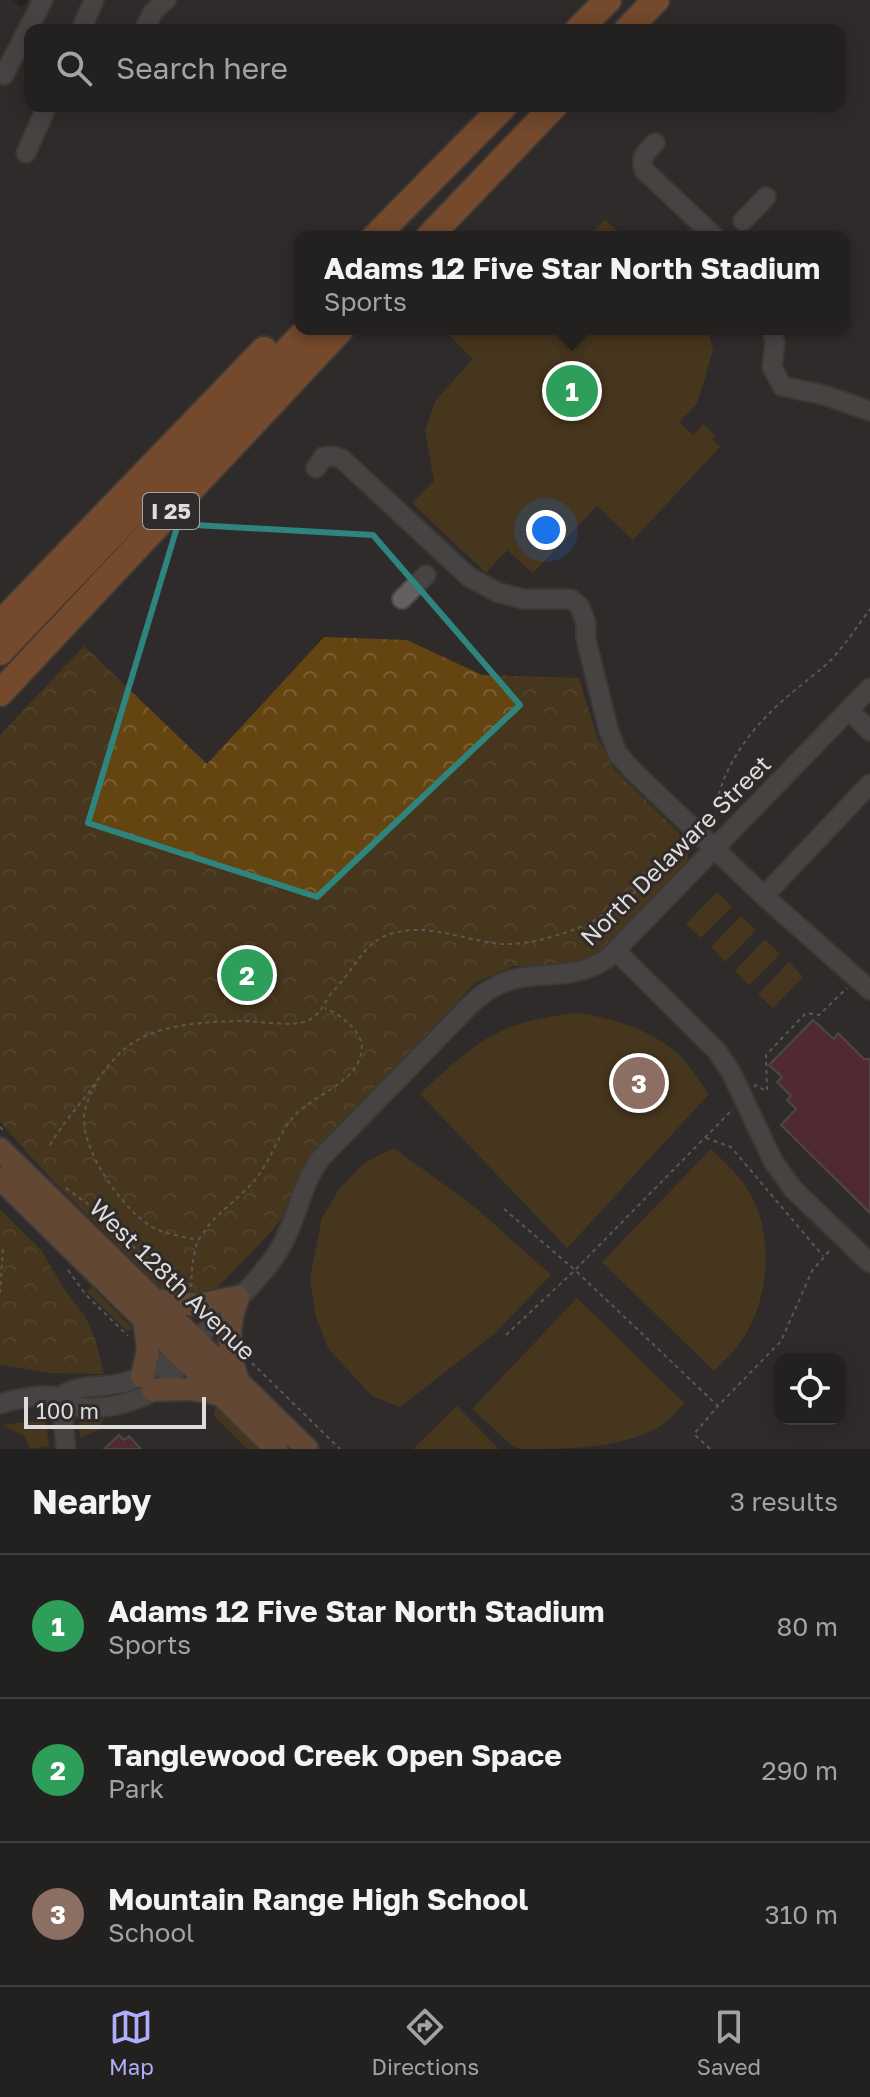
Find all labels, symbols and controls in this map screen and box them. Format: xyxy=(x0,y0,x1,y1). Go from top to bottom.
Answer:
search box xyxy=(24,24,846,112)
icon: search xyxy=(52,46,96,90)
text: Search here xyxy=(116,50,288,86)
popup xyxy=(294,231,850,335)
text: Adams 12 Five Star North Stadium xyxy=(324,250,820,286)
text: Sports xyxy=(324,286,407,317)
pin: 1 xyxy=(546,361,598,421)
road number: I 25 xyxy=(143,493,199,529)
your location xyxy=(526,510,566,550)
street label: North Delaware Street xyxy=(574,749,776,951)
pin: 2 xyxy=(221,945,273,1005)
pin: 3 xyxy=(613,1053,665,1113)
street label: West 128th Avenue xyxy=(84,1192,262,1366)
map controls xyxy=(774,1353,846,1425)
button: locate xyxy=(774,1353,846,1425)
scale bar xyxy=(24,1393,206,1429)
text: 100 m xyxy=(36,1397,99,1424)
text: Nearby xyxy=(32,1481,152,1521)
text: 3 results xyxy=(730,1486,838,1517)
text: Adams 12 Five Star North Stadium xyxy=(108,1593,604,1629)
text: 1 xyxy=(51,1611,65,1642)
text: 80 m xyxy=(777,1611,838,1642)
text: Sports xyxy=(108,1629,191,1660)
text: Tanglewood Creek Open Space xyxy=(108,1737,562,1773)
text: 2 xyxy=(50,1755,66,1786)
text: 290 m xyxy=(762,1755,838,1786)
text: Park xyxy=(108,1773,164,1804)
text: Mountain Range High School xyxy=(108,1881,528,1917)
text: 3 xyxy=(50,1899,66,1930)
text: 310 m xyxy=(765,1899,838,1930)
text: School xyxy=(108,1917,194,1948)
tab: Map xyxy=(109,2005,154,2080)
tab: Directions xyxy=(372,2005,479,2080)
tab: Saved xyxy=(697,2005,761,2080)

